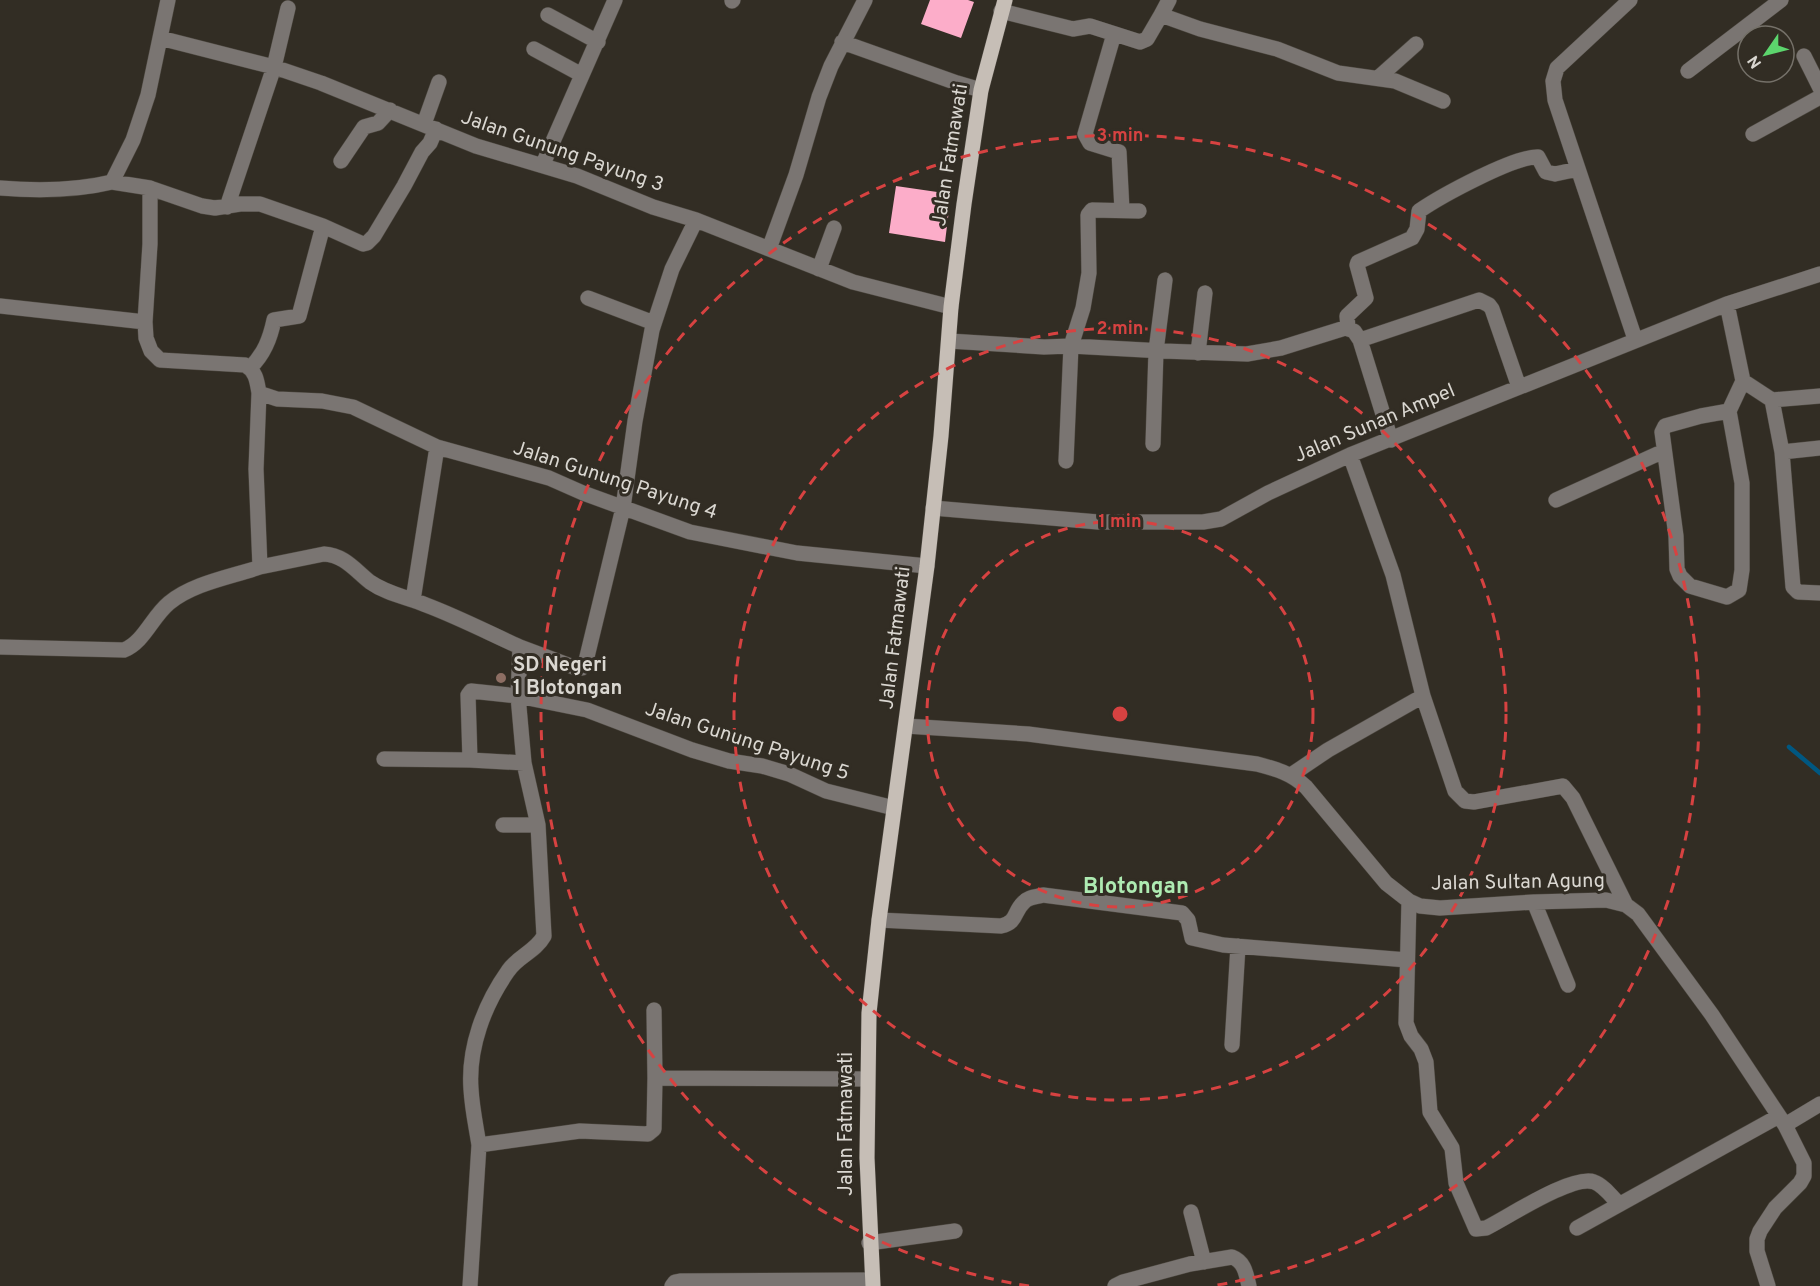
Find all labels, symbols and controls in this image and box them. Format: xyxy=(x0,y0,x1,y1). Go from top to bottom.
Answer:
north arrow xyxy=(1736,24,1796,84)
text: N xyxy=(1744,51,1767,72)
street label: Jalan Fatmawati xyxy=(927,82,975,228)
street label: Jalan Gunung Payung 3 xyxy=(457,105,667,199)
text: 3 min xyxy=(1097,125,1143,148)
text: 2 min xyxy=(1096,318,1144,341)
street label: Jalan Sunan Ampel xyxy=(1291,378,1459,470)
street label: Jalan Gunung Payung 4 xyxy=(510,436,720,526)
text: 1 min xyxy=(1098,511,1142,534)
street label: Jalan Fatmawati xyxy=(874,565,918,711)
place label: SD Negeri 1 Blotongan xyxy=(513,653,622,702)
marker: SD Negeri 1 Blotongan xyxy=(494,671,508,685)
street label: Jalan Gunung Payung 5 xyxy=(642,697,852,787)
centre of rings xyxy=(1110,704,1130,724)
street label: Jalan Sultan Agung xyxy=(1431,868,1605,898)
district label: Blotongan xyxy=(1083,874,1189,901)
street label: Jalan Fatmawati xyxy=(834,1052,860,1196)

